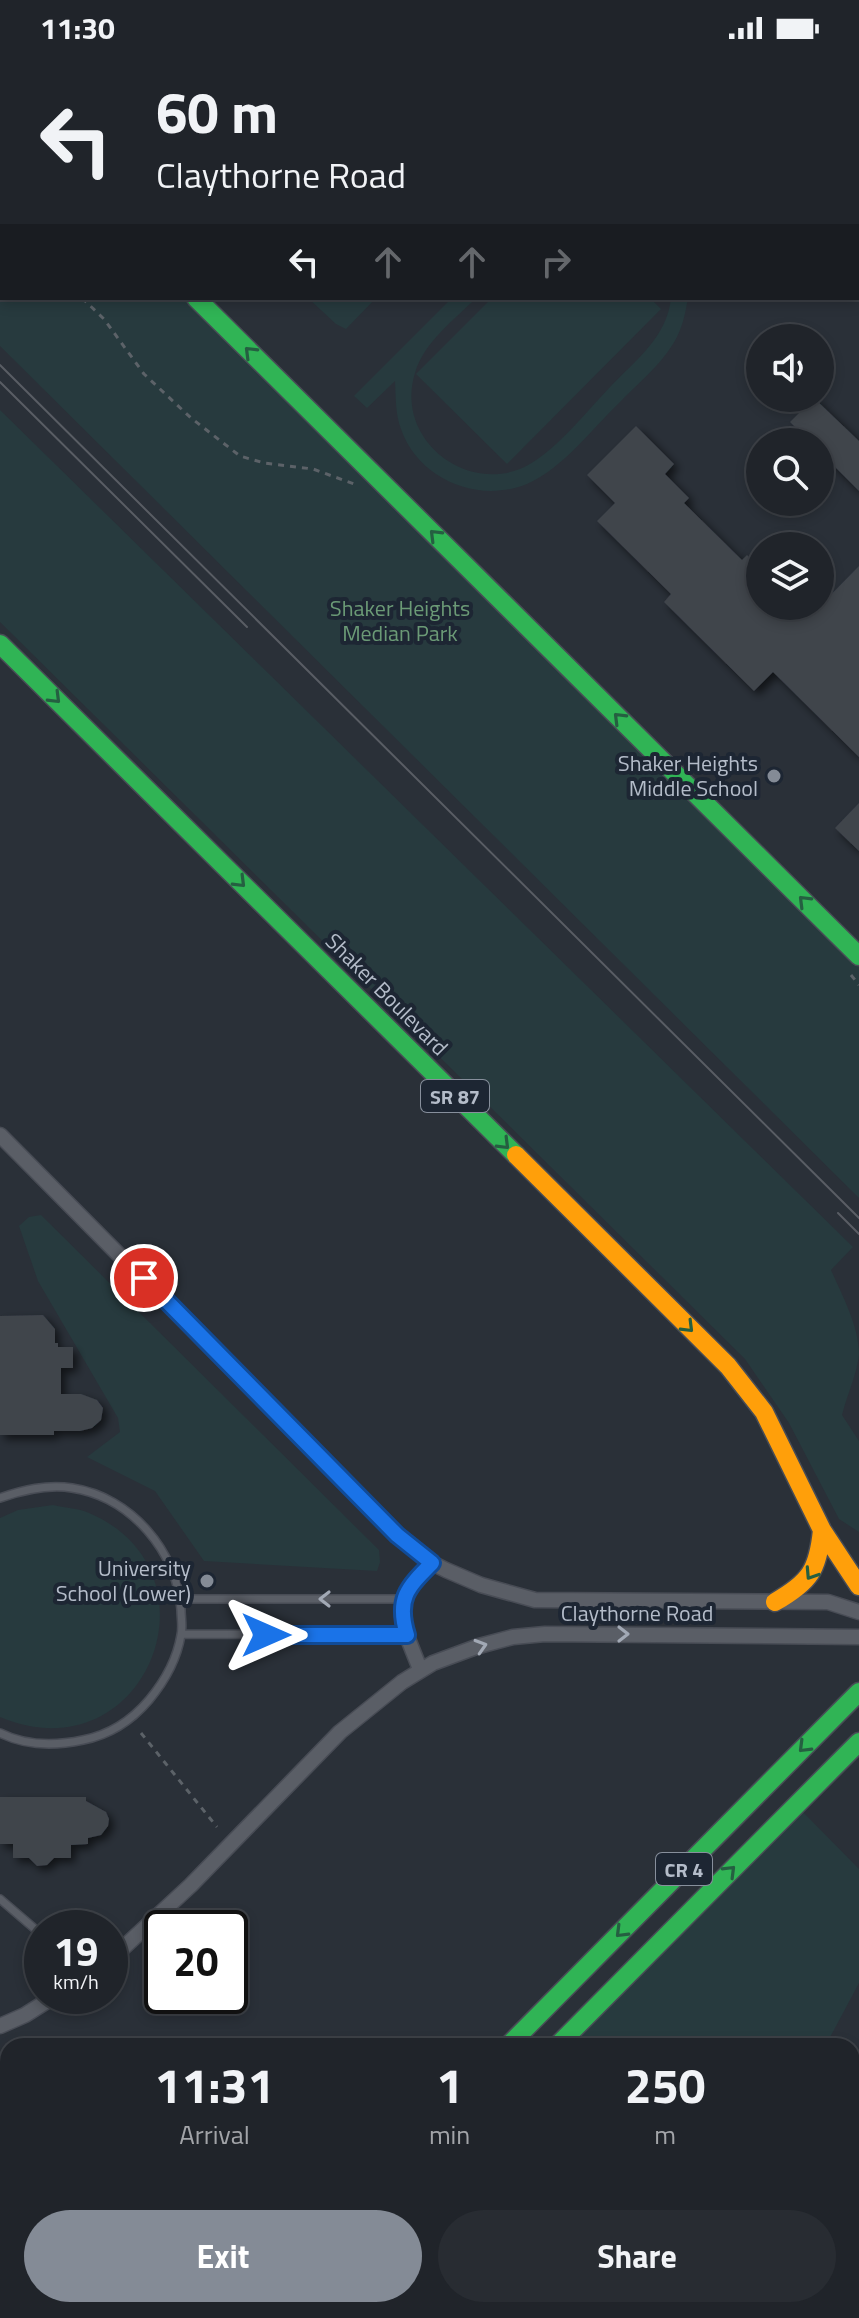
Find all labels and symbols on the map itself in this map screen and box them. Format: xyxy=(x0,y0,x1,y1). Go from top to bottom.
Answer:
one-way arrow xyxy=(245,346,259,361)
one-way arrow xyxy=(430,529,444,544)
park label: Shaker Heights Median Park xyxy=(330,591,470,650)
one-way arrow xyxy=(46,689,61,704)
one-way arrow xyxy=(614,713,628,727)
place label: Shaker Heights Middle School xyxy=(618,746,758,805)
marker: Shaker Heights Middle School xyxy=(765,767,783,785)
one-way arrow xyxy=(231,873,245,887)
one-way arrow xyxy=(799,896,813,911)
street label: Shaker Boulevard xyxy=(318,925,456,1063)
road number: SR 87 xyxy=(421,1080,489,1112)
one-way arrow xyxy=(495,1135,509,1149)
pin xyxy=(110,1244,178,1312)
one-way arrow xyxy=(679,1318,693,1332)
place label: University School (Lower) xyxy=(56,1551,191,1610)
one-way arrow xyxy=(805,1566,820,1580)
marker: University School (Lower) xyxy=(198,1572,216,1590)
one-way arrow xyxy=(318,1590,331,1608)
position arrow xyxy=(224,1593,308,1677)
street label: Claythorne Road xyxy=(561,1596,713,1630)
one-way arrow xyxy=(617,1625,630,1643)
one-way arrow xyxy=(474,1639,487,1655)
one-way arrow xyxy=(799,1738,813,1752)
road number: CR 4 xyxy=(656,1853,712,1885)
one-way arrow xyxy=(721,1866,735,1881)
speed limit sign: 20 xyxy=(144,1910,248,2014)
one-way arrow xyxy=(616,1923,630,1937)

